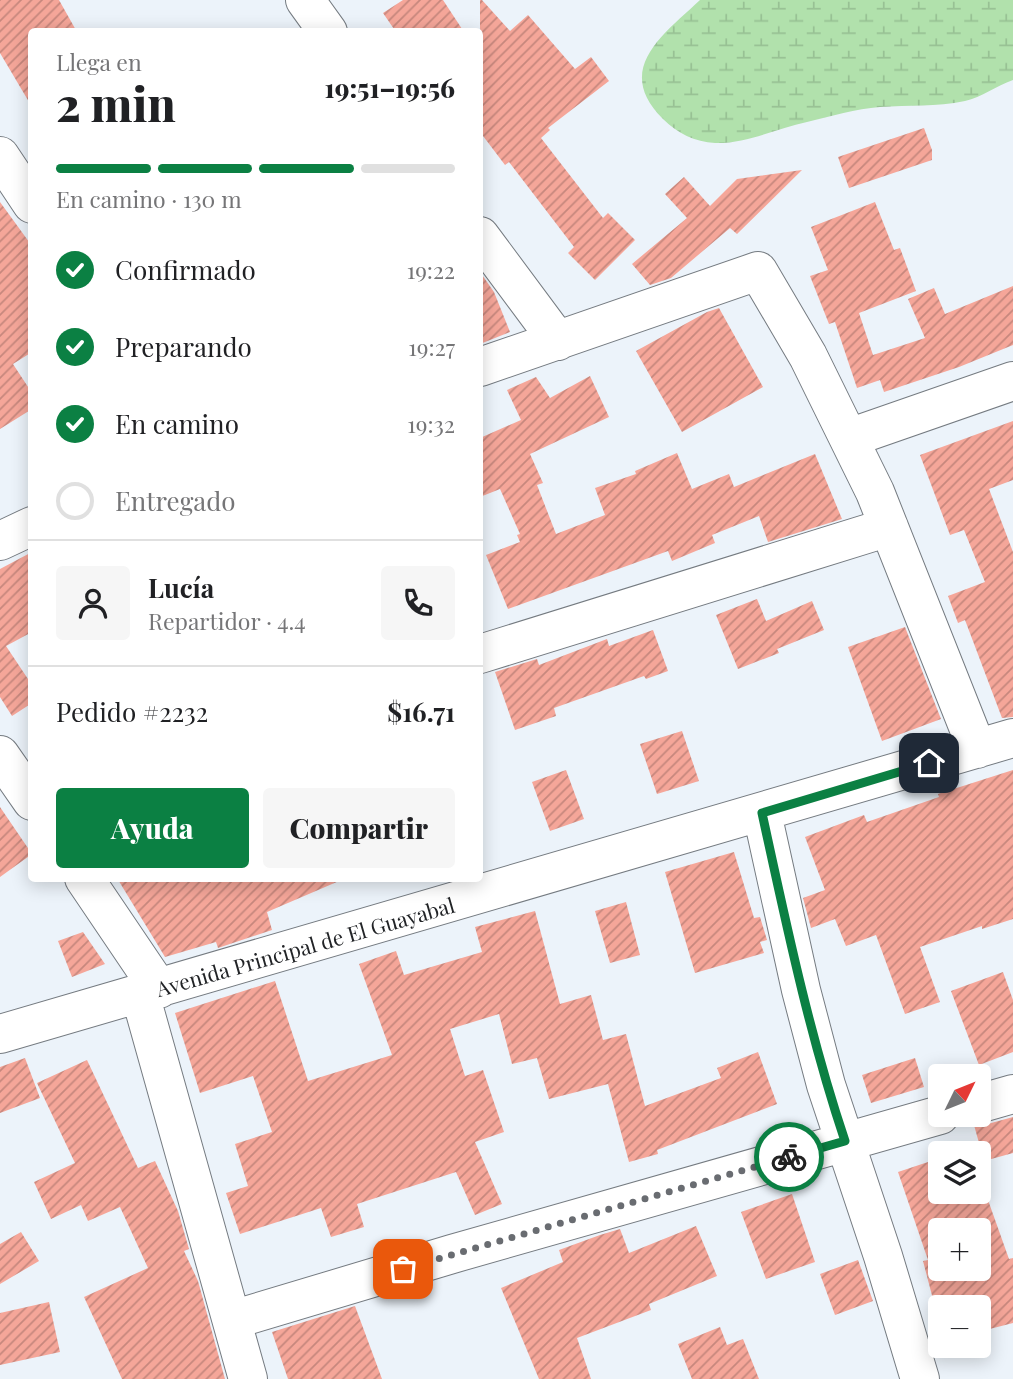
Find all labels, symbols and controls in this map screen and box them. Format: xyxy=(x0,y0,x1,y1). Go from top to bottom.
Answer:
text: Llega en xyxy=(56,46,142,77)
text: 19:51–19:56 xyxy=(325,70,455,105)
text: 2 min xyxy=(56,72,176,134)
text: En camino · 130 m xyxy=(56,183,242,214)
icon: check xyxy=(56,251,94,289)
text: Confirmado xyxy=(115,252,256,287)
text: 19:22 xyxy=(407,254,455,285)
icon: check xyxy=(56,328,94,366)
text: Preparando xyxy=(115,329,252,364)
text: 19:27 xyxy=(408,331,455,362)
icon: check xyxy=(56,405,94,443)
text: En camino xyxy=(115,406,239,441)
text: 19:32 xyxy=(407,408,455,439)
text: Entregado xyxy=(115,483,236,518)
button: person xyxy=(56,566,130,640)
button: phone xyxy=(381,566,455,640)
text: Lucía xyxy=(148,570,214,605)
text: Repartidor · 4.4 xyxy=(148,605,306,636)
text: Pedido #2232 xyxy=(56,694,208,729)
text: $16.71 xyxy=(387,694,455,729)
pin xyxy=(899,733,959,793)
icon: home xyxy=(910,744,948,782)
button: Ayuda xyxy=(56,788,249,868)
button: Compartir xyxy=(263,788,455,868)
street label: Avenida Principal de El Guayabal xyxy=(151,890,458,1002)
north arrow xyxy=(928,1064,990,1127)
map controls xyxy=(928,1064,991,1358)
courier xyxy=(754,1122,824,1192)
icon: bike xyxy=(770,1138,808,1176)
button: layers xyxy=(928,1141,991,1204)
button: + xyxy=(928,1218,991,1281)
pin xyxy=(373,1239,433,1299)
icon: bag xyxy=(384,1250,422,1288)
button: − xyxy=(928,1295,991,1358)

